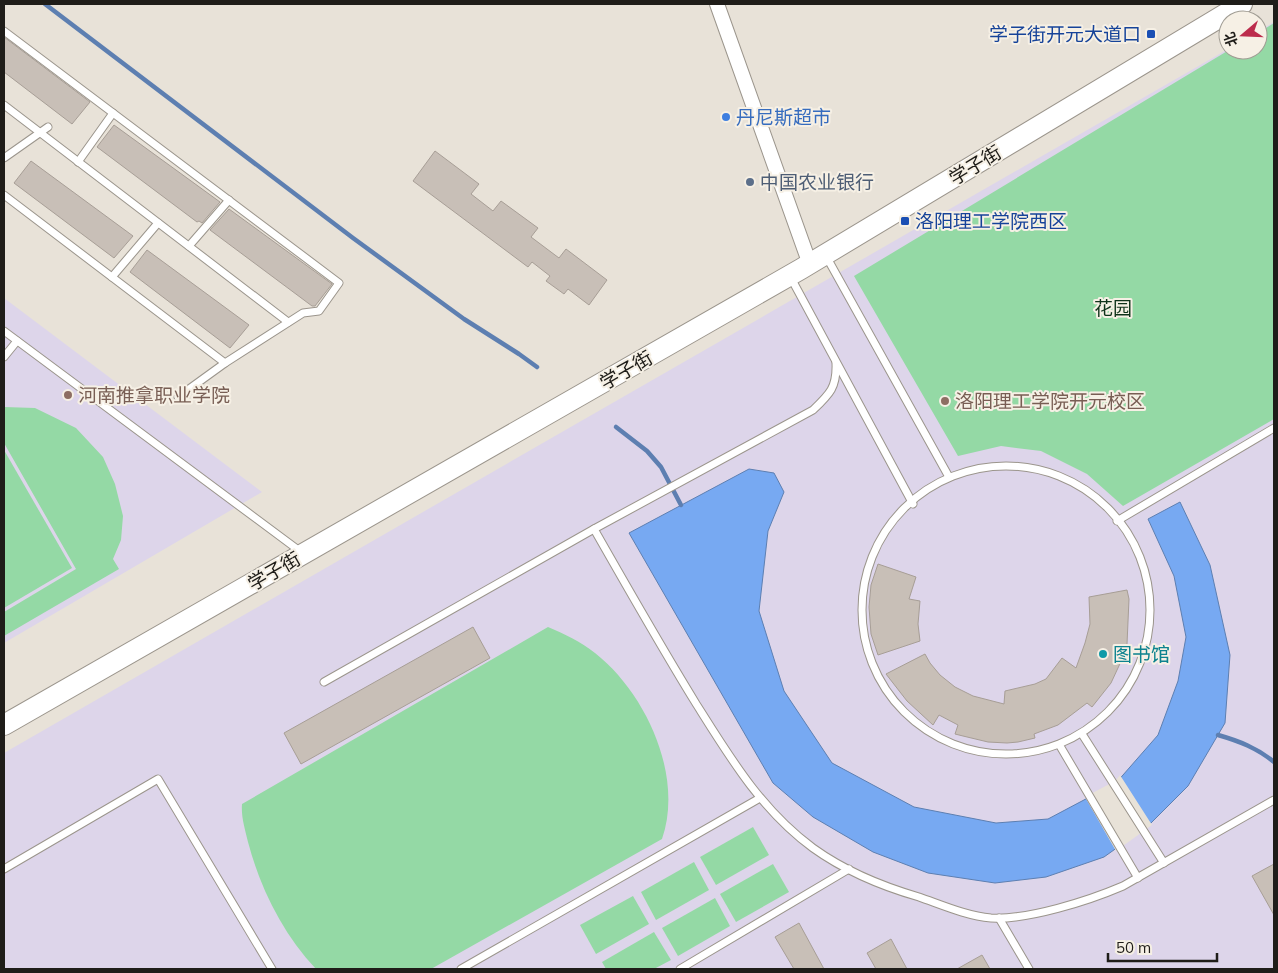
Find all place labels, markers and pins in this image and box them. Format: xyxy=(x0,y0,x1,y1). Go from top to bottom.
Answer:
place label: 学子街开元大道口 xyxy=(989,22,1141,46)
marker: 学子街开元大道口 xyxy=(1145,28,1157,40)
place label: 丹尼斯超市 xyxy=(736,105,831,129)
marker: 丹尼斯超市 xyxy=(720,111,732,123)
place label: 中国农业银行 xyxy=(760,170,874,194)
marker: 中国农业银行 xyxy=(744,176,756,188)
place label: 洛阳理工学院西区 xyxy=(915,209,1067,233)
marker: 洛阳理工学院西区 xyxy=(899,215,911,227)
place label: 河南推拿职业学院 xyxy=(78,383,230,407)
marker: 河南推拿职业学院 xyxy=(62,389,74,401)
place label: 洛阳理工学院开元校区 xyxy=(955,389,1145,413)
marker: 洛阳理工学院开元校区 xyxy=(939,395,951,407)
place label: 图书馆 xyxy=(1113,642,1170,666)
marker: 图书馆 xyxy=(1097,648,1109,660)

